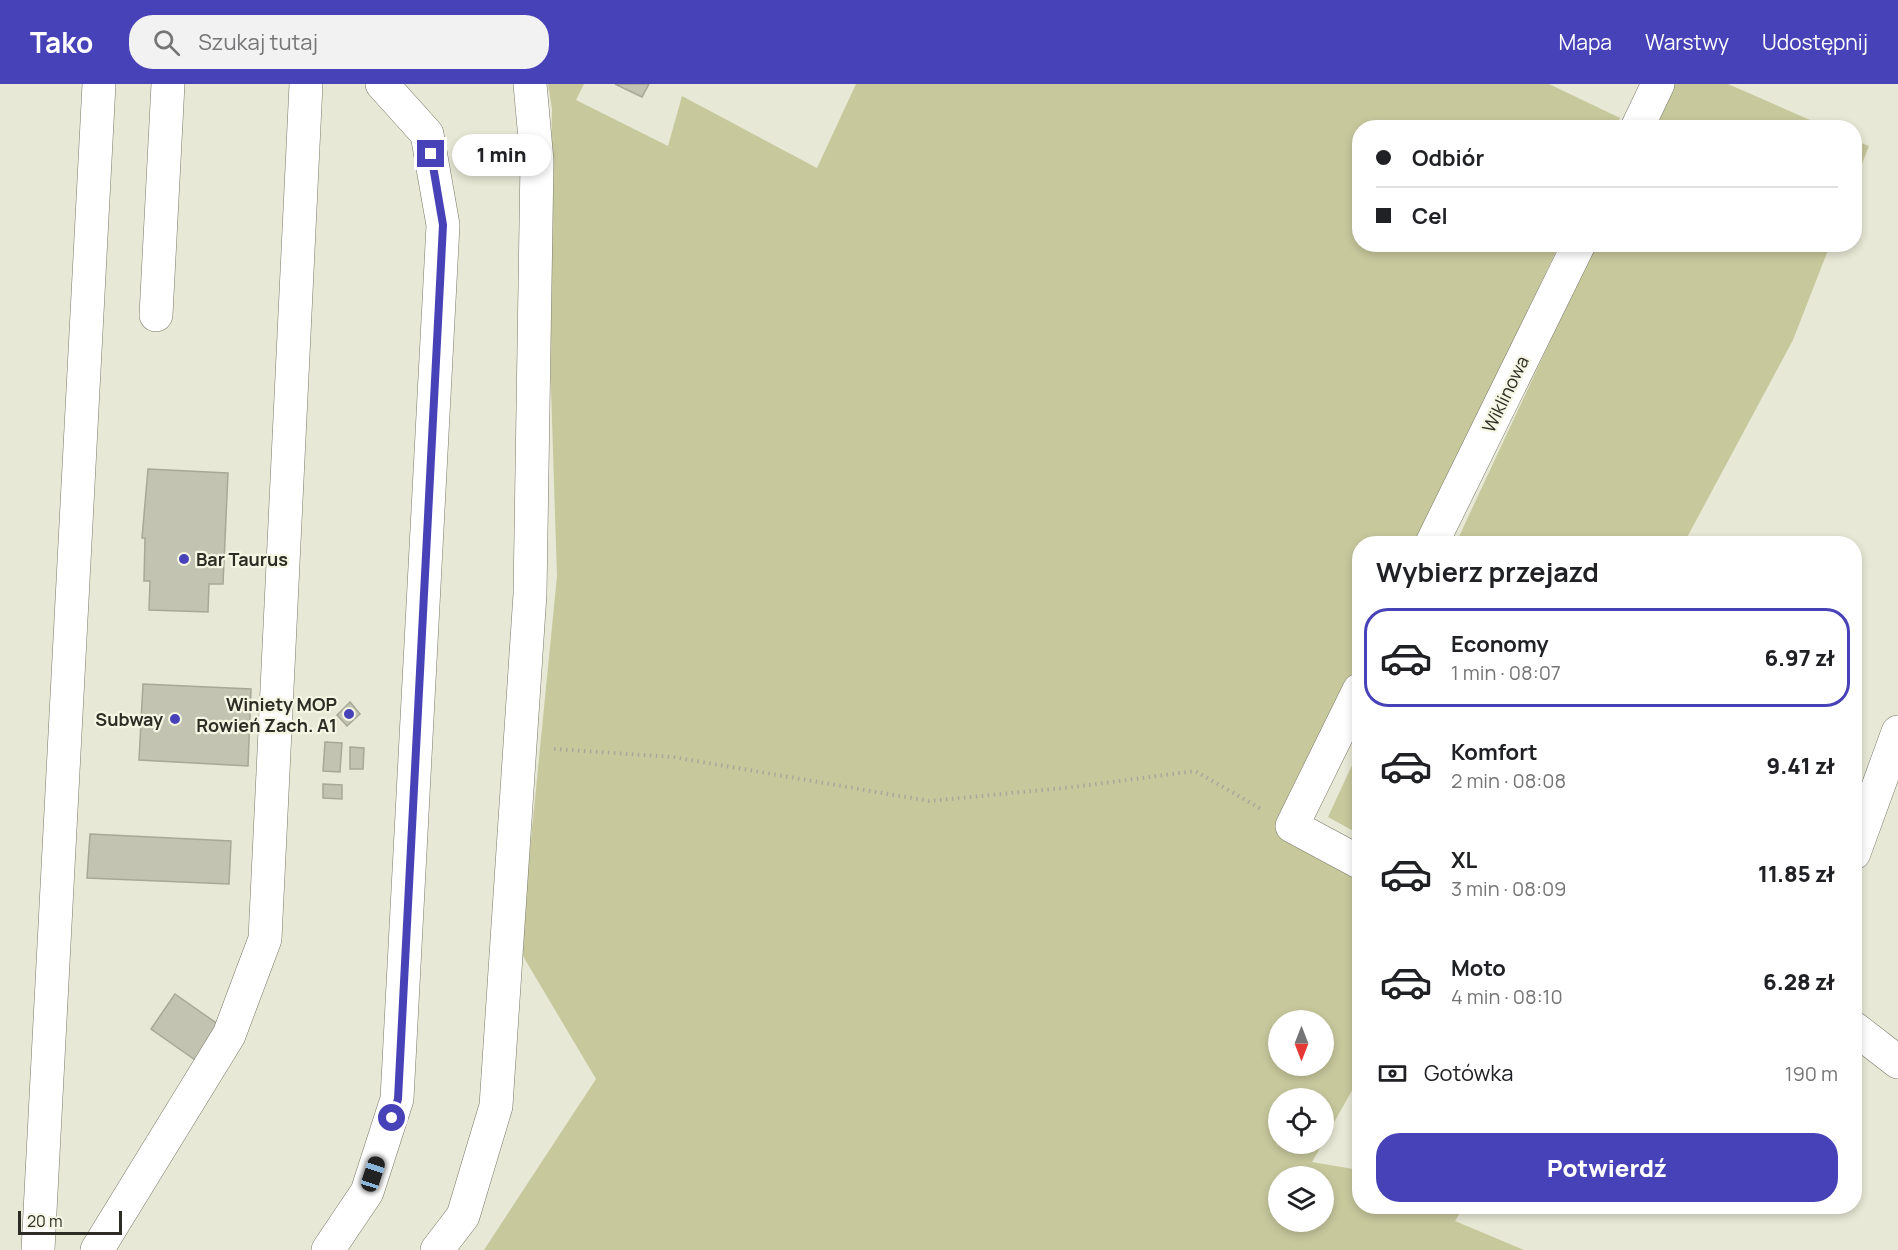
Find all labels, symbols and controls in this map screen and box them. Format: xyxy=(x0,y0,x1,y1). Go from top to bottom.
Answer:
search box xyxy=(129,15,549,69)
text: Tako xyxy=(30,23,93,61)
icon: search xyxy=(150,26,183,59)
text: Szukaj tutaj xyxy=(198,27,318,57)
text: Mapa xyxy=(1559,28,1612,56)
text: Warstwy xyxy=(1645,28,1729,56)
text: Udostępnij xyxy=(1762,28,1868,56)
callout: 1 min xyxy=(452,133,551,175)
route end xyxy=(417,140,444,167)
text: 1 min xyxy=(476,141,527,168)
text: Odbiór xyxy=(1412,143,1484,173)
text: Cel xyxy=(1412,201,1448,231)
street label: Wiklinowa xyxy=(1476,352,1534,436)
place label: Bar Taurus xyxy=(196,547,288,571)
marker: Bar Taurus xyxy=(177,552,191,566)
text: Wybierz przejazd xyxy=(1376,553,1599,590)
text: Economy xyxy=(1451,629,1549,659)
icon: car xyxy=(1379,631,1433,685)
text: 6.97 zł xyxy=(1764,643,1835,673)
text: 1 min · 08:07 xyxy=(1451,659,1561,686)
place label: Winiety MOP Rowień Zach. A1 xyxy=(196,692,337,737)
place label: Subway xyxy=(95,707,163,731)
marker: Winiety MOP Rowień Zach. A1 xyxy=(342,707,356,721)
marker: Subway xyxy=(168,712,182,726)
text: Komfort xyxy=(1451,737,1538,767)
icon: car xyxy=(1379,739,1433,793)
text: 9.41 zł xyxy=(1767,751,1835,781)
text: 2 min · 08:08 xyxy=(1451,767,1566,794)
text: XL xyxy=(1451,845,1477,875)
icon: car xyxy=(1379,847,1433,901)
text: 11.85 zł xyxy=(1758,859,1835,889)
text: 3 min · 08:09 xyxy=(1451,875,1567,902)
text: Moto xyxy=(1451,953,1506,983)
icon: car xyxy=(1379,955,1433,1009)
text: 6.28 zł xyxy=(1763,967,1835,997)
text: 4 min · 08:10 xyxy=(1451,983,1563,1010)
north arrow xyxy=(1268,1010,1334,1076)
map controls xyxy=(1268,1010,1334,1232)
icon: cash xyxy=(1376,1057,1409,1090)
text: Gotówka xyxy=(1424,1058,1513,1088)
text: 190 m xyxy=(1785,1060,1838,1087)
button: locate xyxy=(1268,1088,1334,1154)
route start xyxy=(378,1104,405,1131)
button: Potwierdź xyxy=(1376,1133,1838,1202)
car xyxy=(359,1154,387,1194)
button: layers xyxy=(1268,1166,1334,1232)
scale bar xyxy=(18,1208,122,1236)
text: 20 m xyxy=(27,1210,63,1232)

